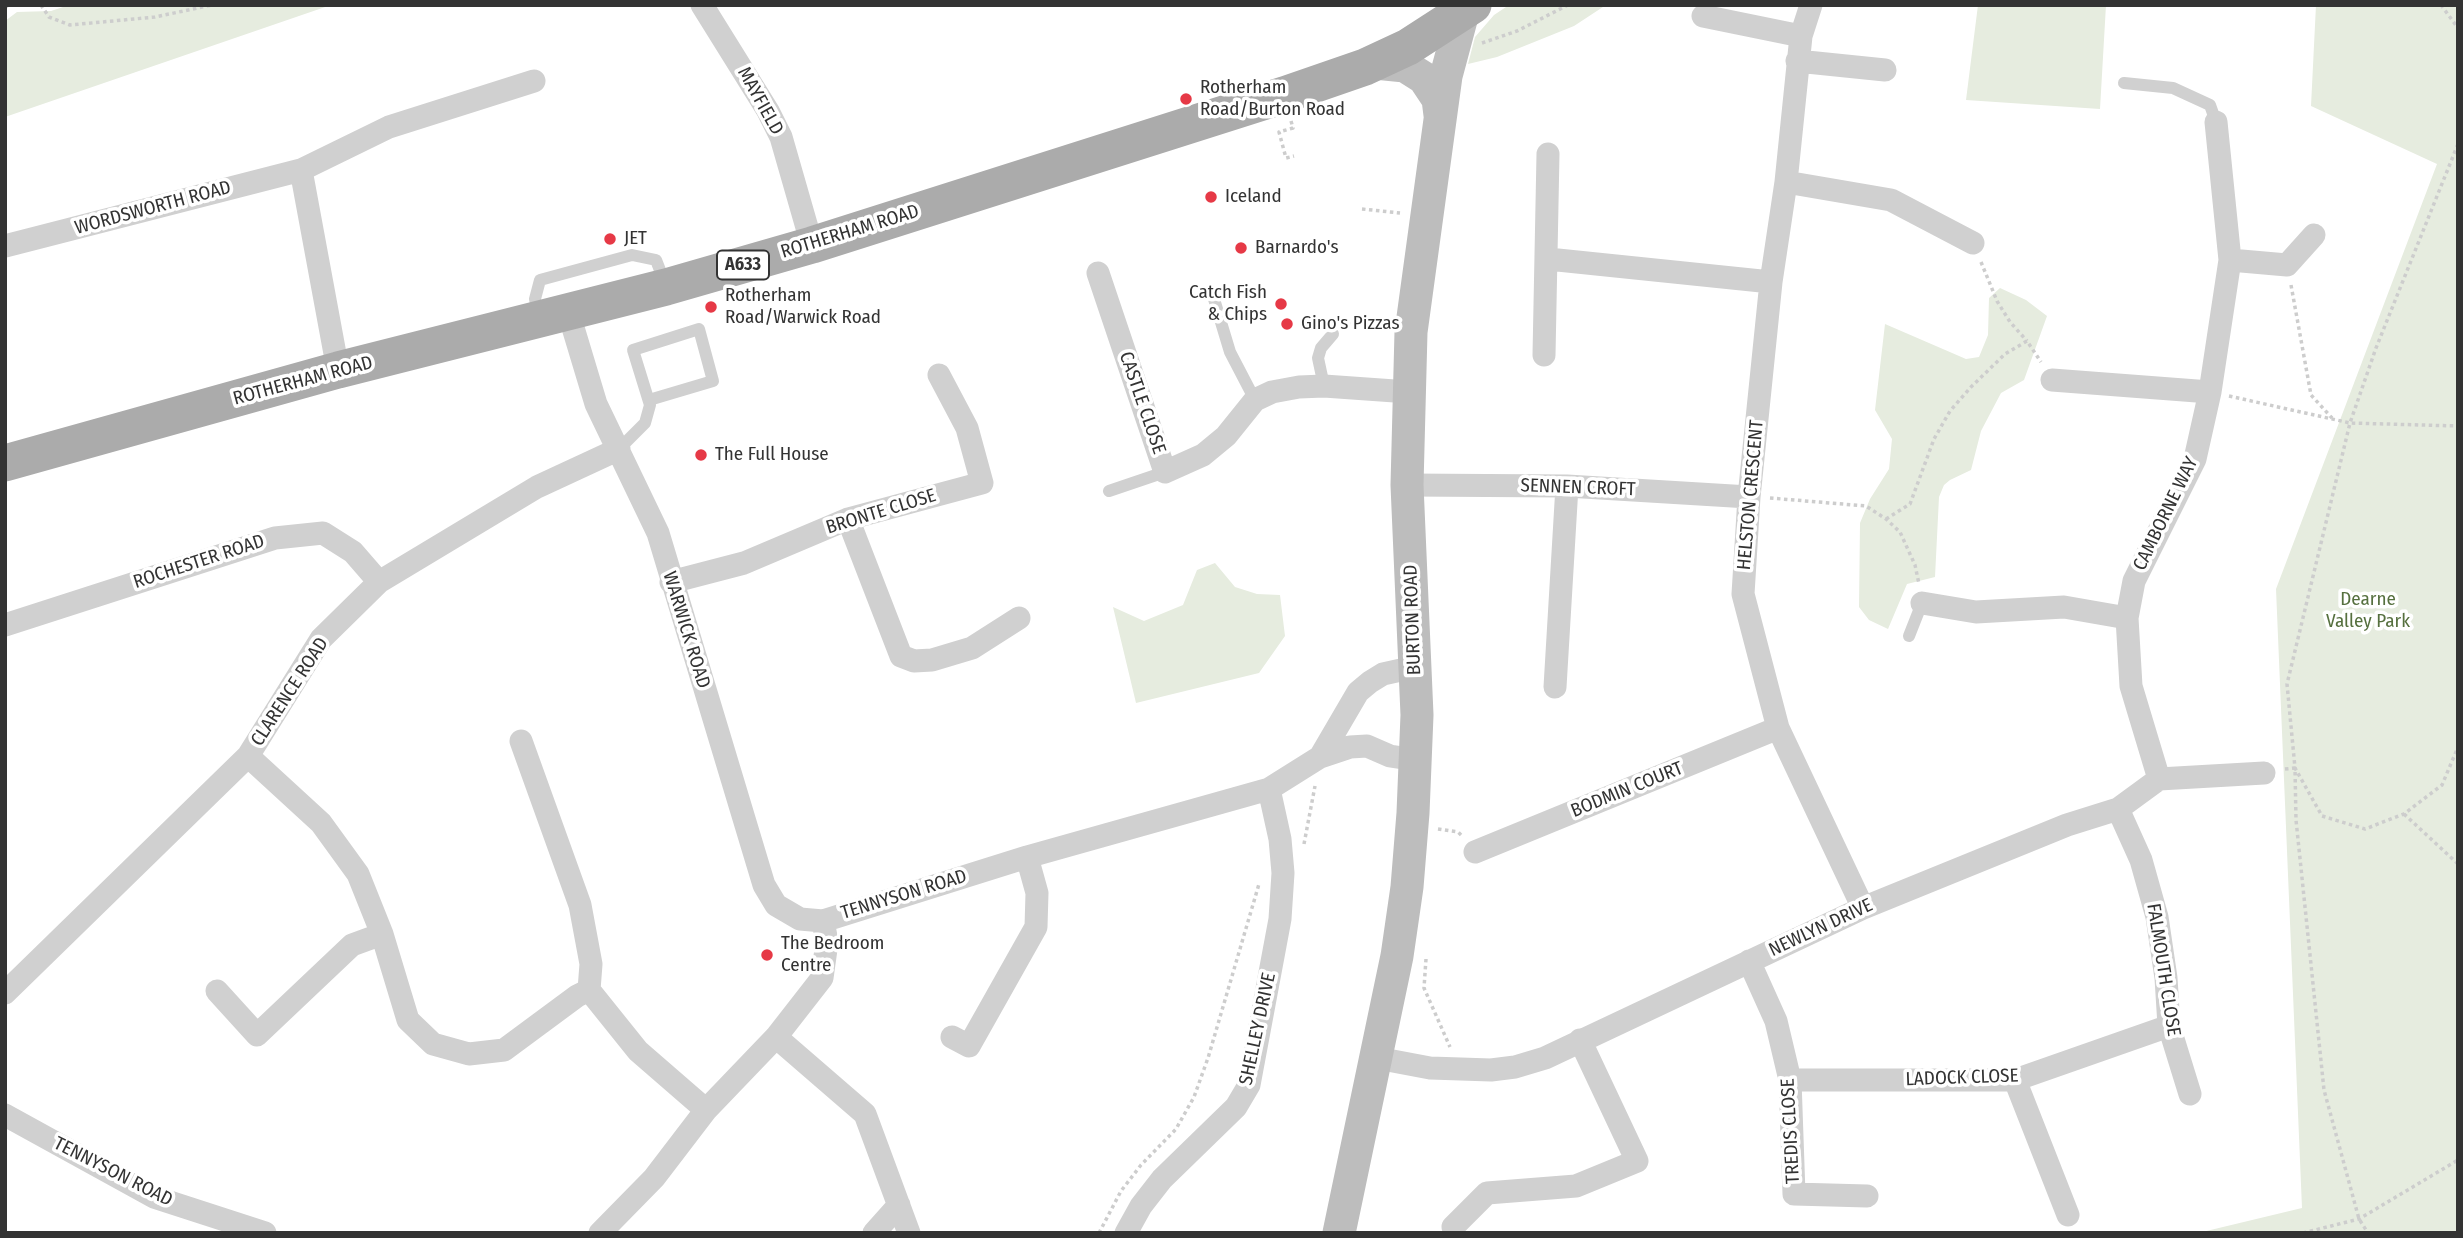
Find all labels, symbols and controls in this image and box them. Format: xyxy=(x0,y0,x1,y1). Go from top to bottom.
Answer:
street label: MAYFIELD xyxy=(732,63,788,139)
place label: Rotherham Road/Burton Road xyxy=(1200,77,1345,121)
marker: Rotherham Road/Burton Road xyxy=(1178,91,1194,107)
street label: WORDSWORTH ROAD xyxy=(72,176,234,240)
place label: Iceland xyxy=(1225,186,1282,208)
marker: Iceland xyxy=(1203,189,1219,205)
street label: ROTHERHAM ROAD xyxy=(778,200,922,264)
place label: JET xyxy=(624,228,647,250)
marker: JET xyxy=(602,231,618,247)
place label: Barnardo's xyxy=(1255,237,1339,259)
marker: Barnardo's xyxy=(1233,240,1249,256)
road number: A633 xyxy=(717,250,769,279)
place label: Catch Fish & Chips xyxy=(1189,282,1267,326)
place label: Rotherham Road/Warwick Road xyxy=(725,285,881,329)
marker: Catch Fish & Chips xyxy=(1273,296,1289,312)
marker: Rotherham Road/Warwick Road xyxy=(703,299,719,315)
place label: Gino's Pizzas xyxy=(1301,313,1400,335)
marker: Gino's Pizzas xyxy=(1279,316,1295,332)
street label: CASTLE CLOSE xyxy=(1114,349,1170,457)
street label: ROTHERHAM ROAD xyxy=(231,351,375,411)
street label: HELSTON CRESCENT xyxy=(1733,419,1769,571)
place label: The Full House xyxy=(715,444,829,466)
marker: The Full House xyxy=(693,447,709,463)
street label: CAMBORNE WAY xyxy=(2129,454,2203,574)
street label: SENNEN CROFT xyxy=(1520,475,1636,501)
street label: BRONTE CLOSE xyxy=(823,484,939,540)
street label: ROCHESTER ROAD xyxy=(131,530,267,594)
street label: BURTON ROAD xyxy=(1400,564,1426,676)
street label: WARWICK ROAD xyxy=(657,569,715,691)
park label: Dearne Valley Park xyxy=(2326,589,2410,633)
street label: CLARENCE ROAD xyxy=(246,633,334,751)
street label: BODMIN COURT xyxy=(1568,757,1686,823)
street label: TENNYSON ROAD xyxy=(838,865,970,925)
street label: NEWLYN DRIVE xyxy=(1766,894,1876,962)
street label: FALMOUTH CLOSE xyxy=(2141,902,2185,1038)
place label: The Bedroom Centre xyxy=(781,933,884,977)
marker: The Bedroom Centre xyxy=(759,947,775,963)
street label: SHELLEY DRIVE xyxy=(1235,971,1281,1087)
street label: LADOCK CLOSE xyxy=(1905,1065,2019,1091)
street label: TREDIS CLOSE xyxy=(1777,1078,1805,1184)
street label: TENNYSON ROAD xyxy=(50,1132,176,1212)

